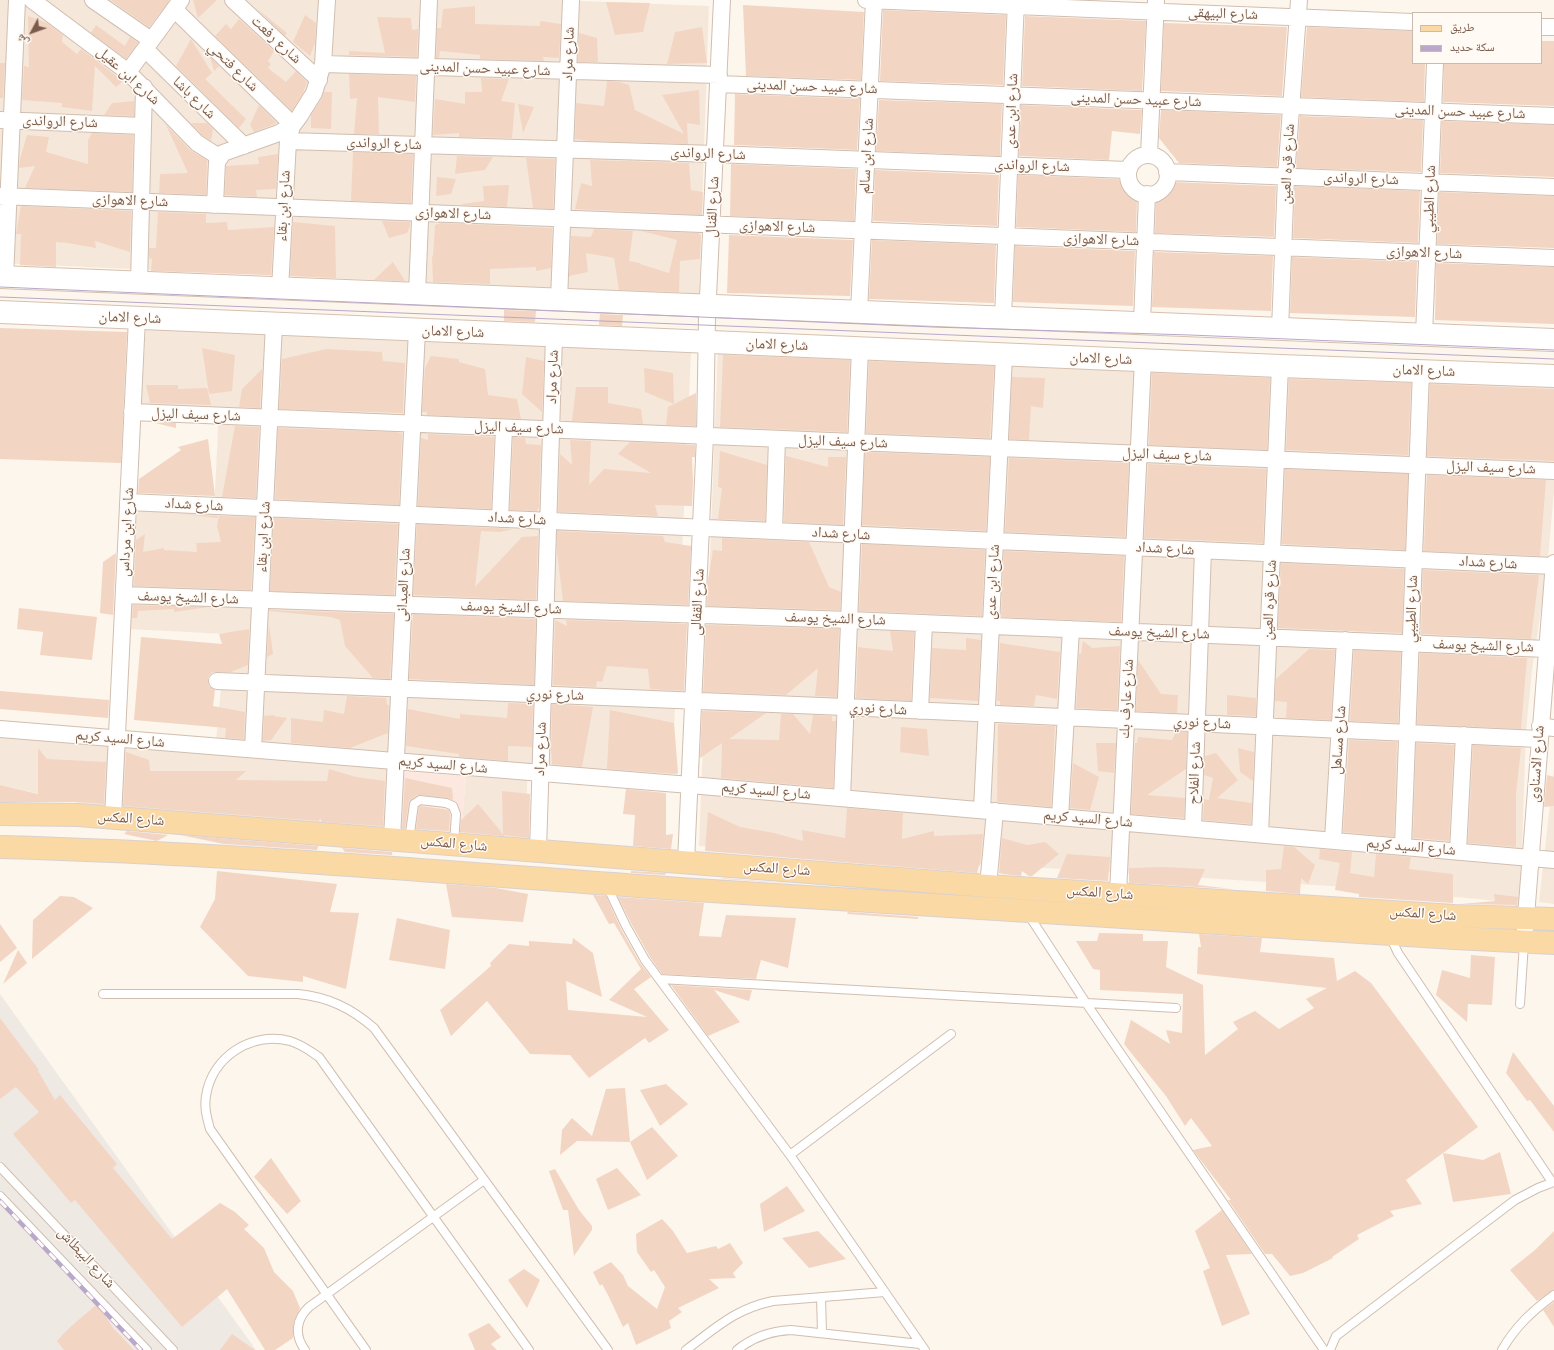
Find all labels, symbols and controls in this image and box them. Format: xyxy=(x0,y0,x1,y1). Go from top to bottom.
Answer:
street label: شارع البيهقى xyxy=(1188,4,1258,24)
north arrow xyxy=(12,12,52,52)
street label: شارع رفعت xyxy=(247,12,305,68)
legend xyxy=(1412,12,1542,64)
text: طريق xyxy=(1450,20,1475,35)
street label: شارع مراد xyxy=(559,26,579,82)
text: ش xyxy=(14,32,31,49)
street label: شارع فتحي xyxy=(204,38,262,96)
text: سكة حديد xyxy=(1450,40,1495,55)
street label: شارع ابن عقيل xyxy=(93,43,163,109)
street label: شارع عبيد حسن المدينى xyxy=(419,58,551,80)
street label: شارع باشا xyxy=(169,73,219,123)
street label: شارع ابن عدى xyxy=(1002,73,1022,149)
street label: شارع عبيد حسن المدينى xyxy=(746,76,878,98)
street label: شارع عبيد حسن المدينى xyxy=(1070,89,1202,111)
street label: شارع عبيد حسن المدينى xyxy=(1394,101,1526,123)
street label: شارع الرواندى xyxy=(22,112,98,132)
street label: شارع ابن سالم xyxy=(856,117,878,195)
street label: شارع قره العين xyxy=(1277,123,1299,205)
street label: شارع الرواندى xyxy=(346,134,422,154)
street label: شارع الرواندى xyxy=(670,144,746,164)
street label: شارع الرواندى xyxy=(994,156,1070,176)
street label: شارع الطيبي xyxy=(1420,165,1440,233)
street label: شارع الرواندى xyxy=(1323,169,1399,189)
street label: شارع ابن بقاء xyxy=(273,170,295,242)
street label: شارع القنال xyxy=(702,176,724,238)
street label: شارع الاهوازى xyxy=(91,191,169,211)
street label: شارع الاهوازى xyxy=(414,204,492,224)
street label: شارع الاهوازى xyxy=(738,217,816,237)
street label: شارع الاهوازى xyxy=(1062,230,1140,250)
street label: شارع الاهوازى xyxy=(1385,243,1463,263)
street label: شارع الامان xyxy=(98,308,162,328)
street label: شارع الامان xyxy=(421,322,485,342)
street label: شارع الامان xyxy=(745,335,809,355)
street label: شارع مراد xyxy=(543,349,563,405)
street label: شارع الامان xyxy=(1069,349,1133,369)
street label: شارع الامان xyxy=(1392,361,1456,381)
street label: شارع سيف اليزل xyxy=(151,404,241,426)
street label: شارع سيف اليزل xyxy=(474,417,564,439)
street label: شارع سيف اليزل xyxy=(798,431,888,453)
street label: شارع سيف اليزل xyxy=(1122,444,1212,466)
street label: شارع سيف اليزل xyxy=(1446,457,1536,479)
street label: شارع ابن مرداس xyxy=(116,487,138,577)
street label: شارع شداد xyxy=(164,494,224,516)
street label: شارع ابن بقاء xyxy=(253,501,275,573)
street label: شارع شداد xyxy=(487,508,547,530)
street label: شارع شداد xyxy=(811,523,871,545)
street label: شارع شداد xyxy=(1135,538,1195,560)
street label: شارع ابن عدى xyxy=(982,544,1004,620)
street label: شارع العبدانى xyxy=(393,547,415,623)
street label: شارع شداد xyxy=(1458,552,1518,574)
street label: شارع قره العين xyxy=(1259,559,1281,641)
street label: شارع القفالى xyxy=(687,568,709,636)
street label: شارع الطيبي xyxy=(1402,575,1422,643)
street label: شارع الشيخ يوسف xyxy=(137,587,239,609)
street label: شارع الشيخ يوسف xyxy=(460,597,562,619)
street label: شارع الشيخ يوسف xyxy=(784,608,886,630)
street label: شارع الشيخ يوسف xyxy=(1108,622,1210,644)
street label: شارع الشيخ يوسف xyxy=(1432,635,1534,657)
street label: شارع عارف بك xyxy=(1116,659,1138,739)
street label: شارع نوري xyxy=(526,685,584,705)
street label: شارع نوري xyxy=(849,698,907,720)
street label: شارع مساهل xyxy=(1328,705,1350,775)
street label: شارع نوري xyxy=(1173,712,1231,734)
street label: شارع مراد xyxy=(531,721,551,777)
street label: شارع الاسناوى xyxy=(1525,725,1549,803)
street label: شارع السيد كريم xyxy=(75,726,165,752)
street label: شارع الفلاح xyxy=(1185,741,1205,805)
street label: شارع السيد كريم xyxy=(398,752,488,778)
street label: شارع السيد كريم xyxy=(721,778,811,804)
street label: شارع السيد كريم xyxy=(1043,806,1133,832)
street label: شارع المكس xyxy=(97,808,165,830)
street label: شارع المكس xyxy=(420,832,488,856)
street label: شارع السيد كريم xyxy=(1366,834,1456,860)
street label: شارع المكس xyxy=(743,858,811,880)
street label: شارع المكس xyxy=(1066,882,1134,904)
street label: شارع المكس xyxy=(1389,903,1457,925)
street label: شارع البيطاش xyxy=(53,1224,119,1292)

